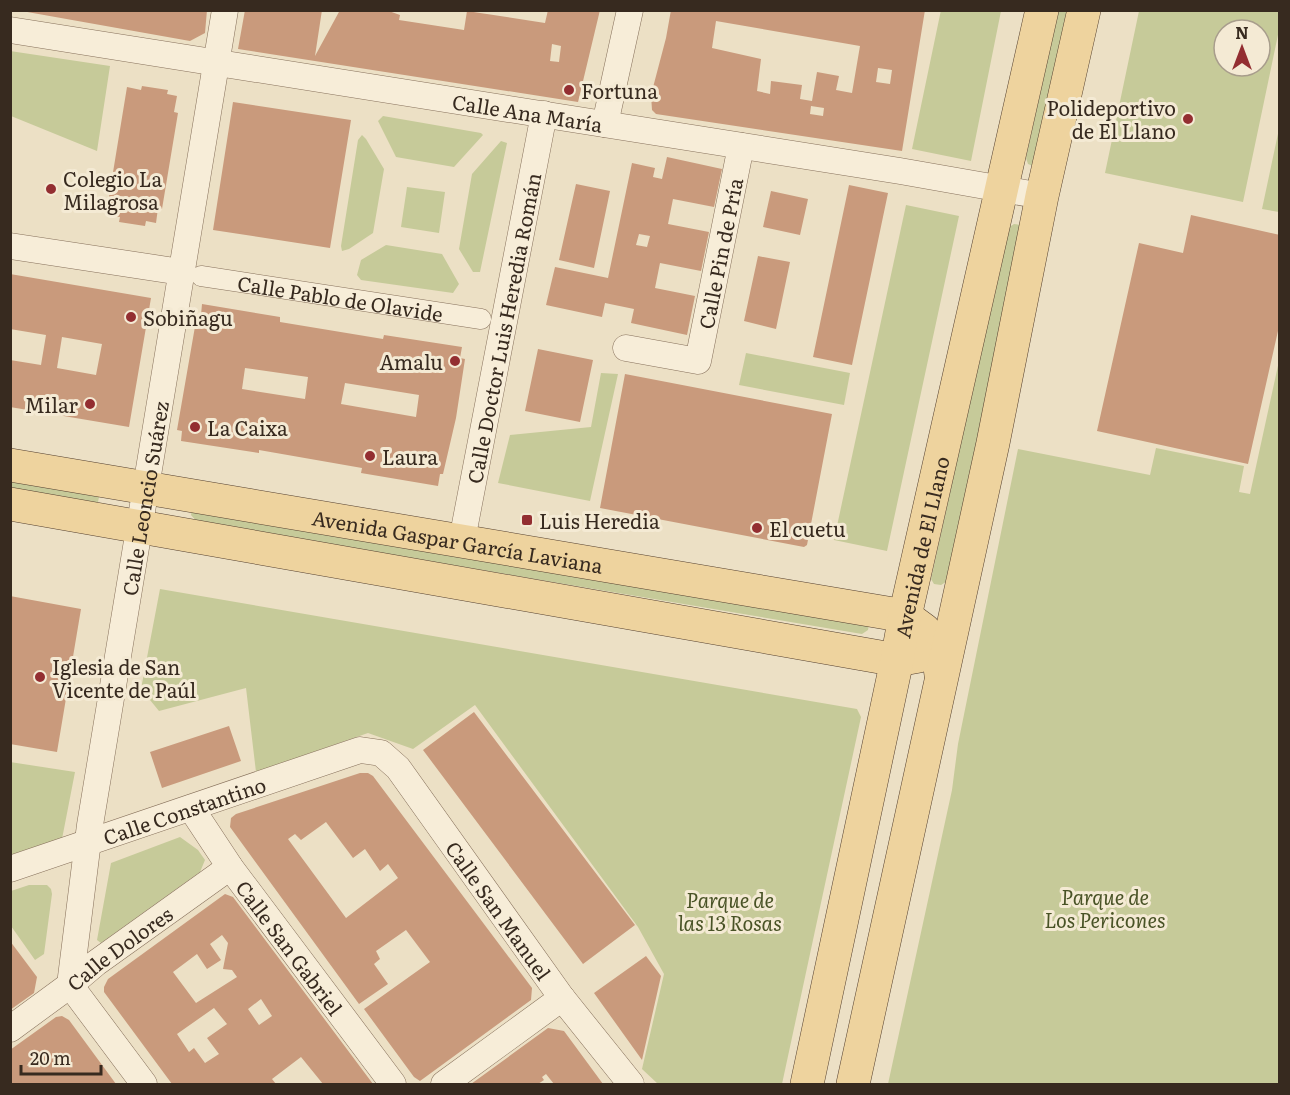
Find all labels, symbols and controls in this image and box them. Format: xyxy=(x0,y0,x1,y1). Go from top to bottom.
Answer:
north arrow xyxy=(1212,18,1272,78)
text: N xyxy=(1235,20,1249,44)
place label: Fortuna xyxy=(581,75,658,105)
marker: Fortuna xyxy=(562,83,576,97)
street label: Calle Ana María xyxy=(450,85,605,139)
place label: Polideportivo de El Llano xyxy=(1046,92,1176,145)
marker: Polideportivo de El Llano xyxy=(1181,112,1195,126)
place label: Colegio La Milagrosa xyxy=(63,163,163,216)
street label: Calle Doctor Luis Heredia Román xyxy=(458,170,547,486)
street label: Calle Pin de Pría xyxy=(690,175,749,332)
marker: Colegio La Milagrosa xyxy=(44,182,58,196)
street label: Calle Pablo de Olavide xyxy=(236,267,445,328)
place label: Sobiñagu xyxy=(143,302,233,332)
marker: Sobiñagu xyxy=(124,310,138,324)
place label: Amalu xyxy=(379,346,443,376)
marker: Amalu xyxy=(448,354,462,368)
place label: Milar xyxy=(25,389,79,419)
marker: Milar xyxy=(83,397,97,411)
street label: Calle Leoncio Suárez xyxy=(113,399,175,598)
place label: La Caixa xyxy=(207,412,288,442)
marker: La Caixa xyxy=(188,420,202,434)
place label: Laura xyxy=(382,441,438,471)
marker: Laura xyxy=(363,449,377,463)
street label: Avenida de El Llano xyxy=(886,453,956,640)
street label: Avenida Gaspar García Laviana xyxy=(310,501,606,580)
place label: Luis Heredia xyxy=(539,505,660,535)
marker: Luis Heredia xyxy=(520,513,534,527)
place label: El cuetu xyxy=(769,513,846,543)
marker: El cuetu xyxy=(750,521,764,535)
place label: Iglesia de San Vicente de Paúl xyxy=(52,651,197,704)
marker: Iglesia de San Vicente de Paúl xyxy=(33,670,47,684)
street label: Calle Constantino xyxy=(99,768,270,851)
street label: Calle San Manuel xyxy=(439,834,559,986)
street label: Calle San Gabriel xyxy=(230,873,351,1021)
park label: Parque de Los Pericones xyxy=(1044,881,1166,934)
park label: Parque de las 13 Rosas xyxy=(678,884,782,937)
street label: Calle Dolores xyxy=(59,898,178,997)
scale bar xyxy=(21,1038,100,1076)
text: 20 m xyxy=(30,1044,71,1071)

